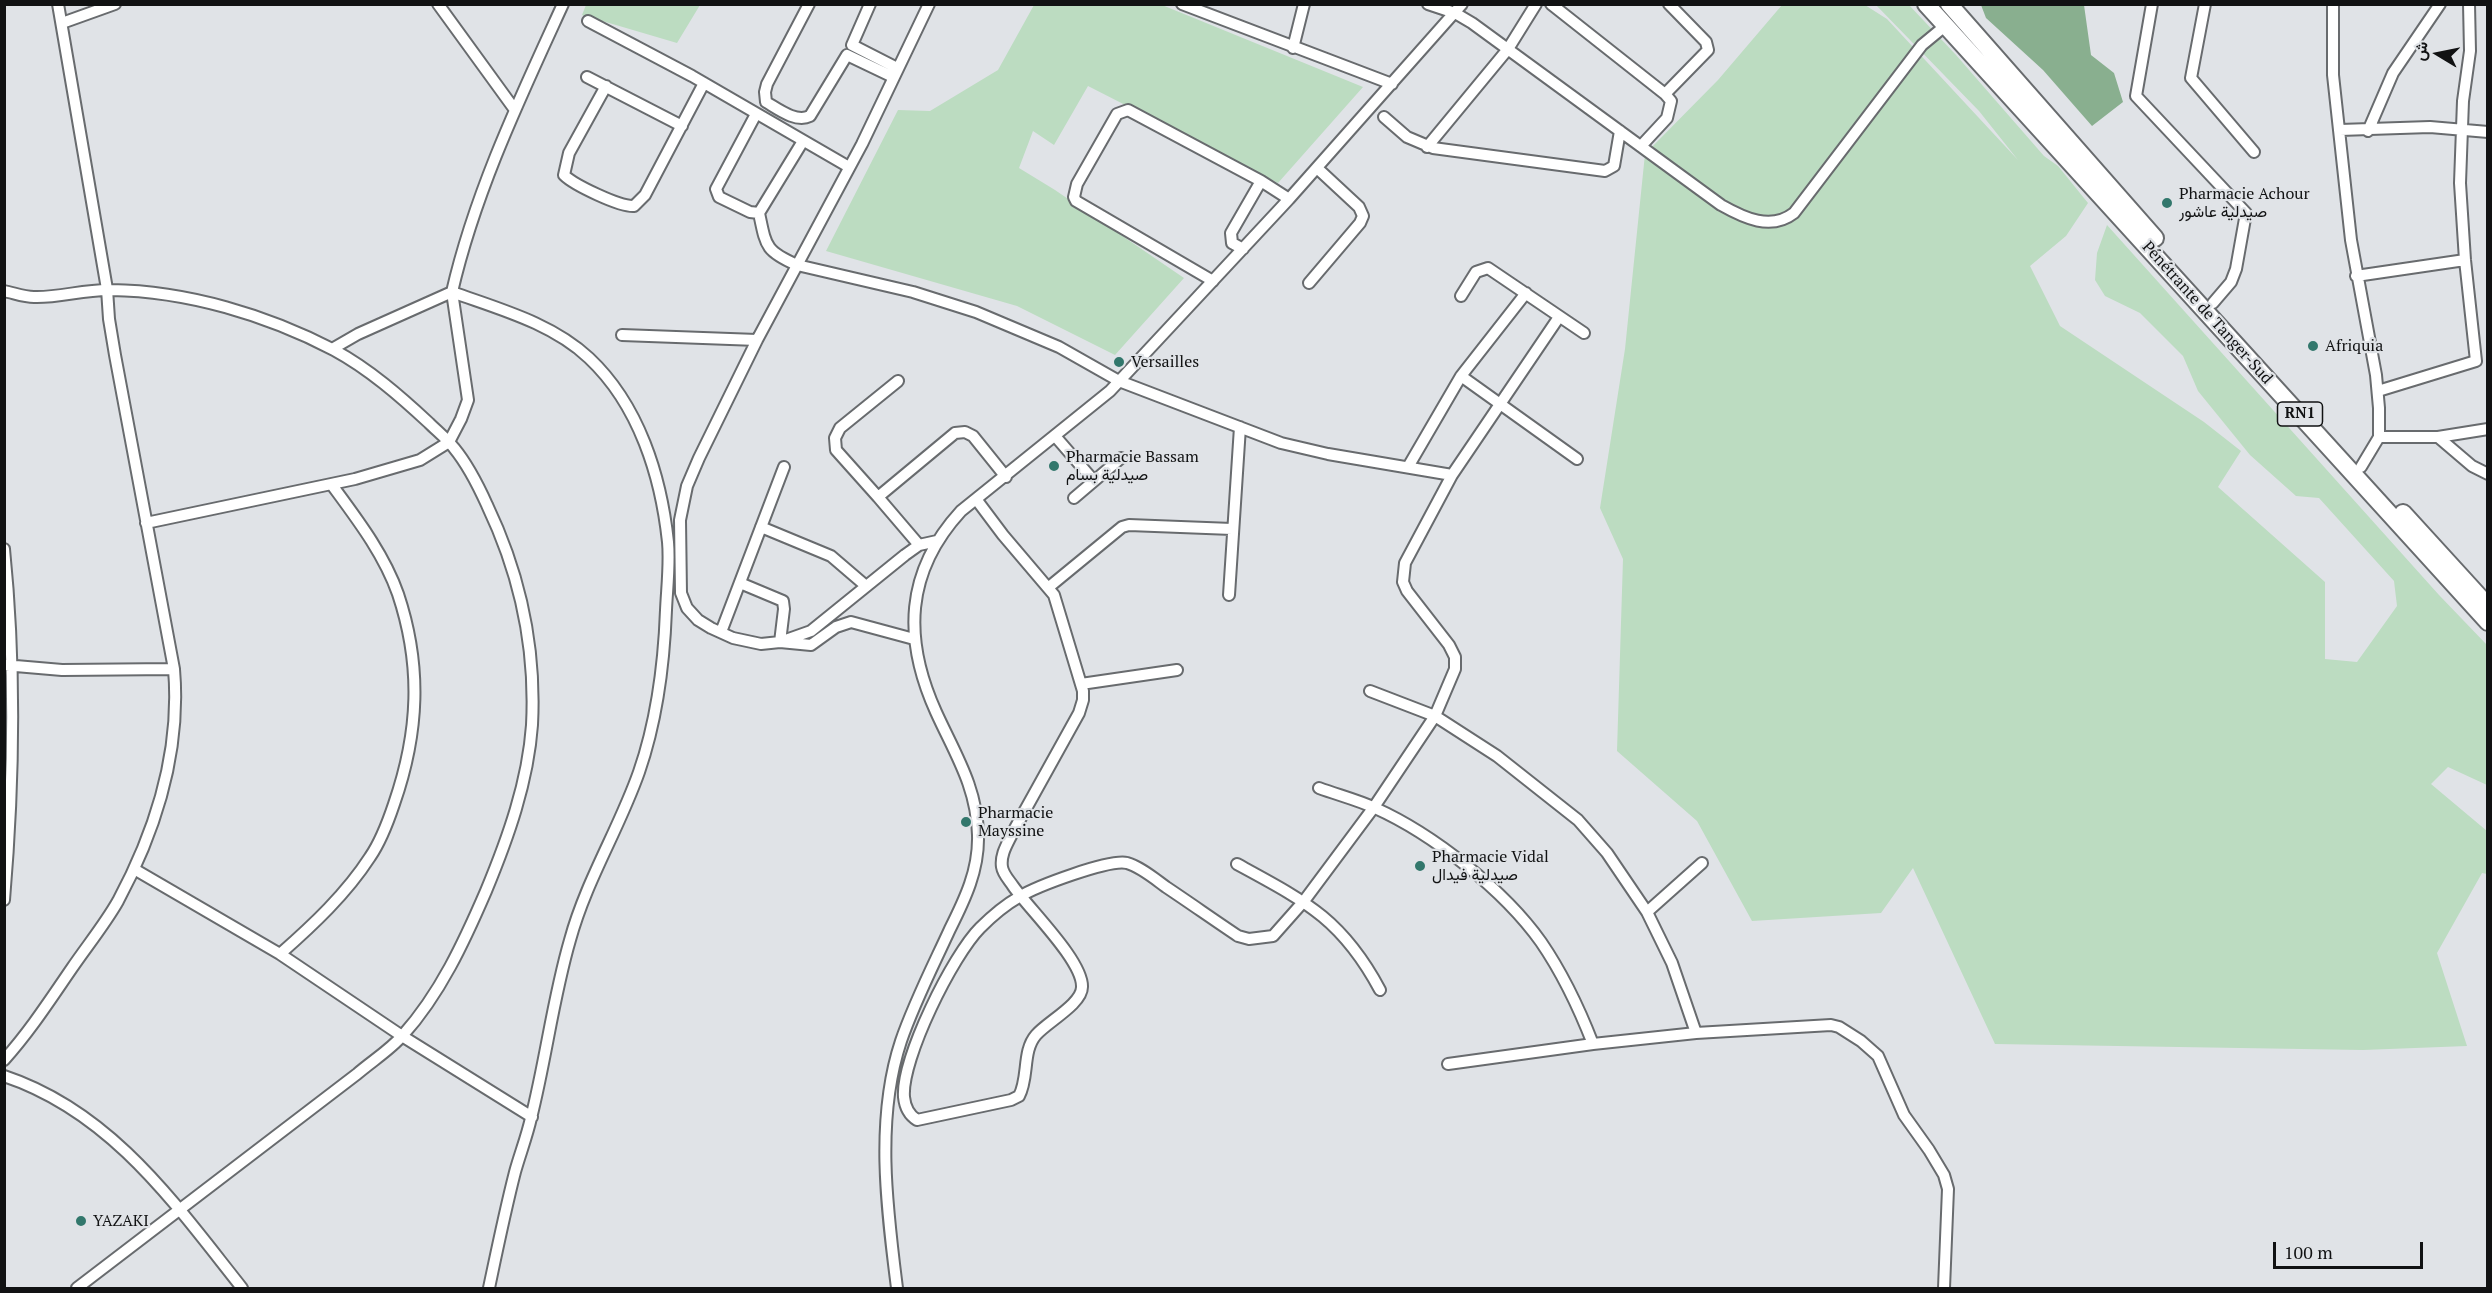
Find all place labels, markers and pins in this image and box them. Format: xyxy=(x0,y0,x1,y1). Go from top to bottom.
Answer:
place label: Pharmacie Achour صيدلية عاشور xyxy=(2179,184,2310,222)
marker: Pharmacie Achour صيدلية عاشور xyxy=(2160,196,2174,210)
place label: Afriquia xyxy=(2325,336,2383,356)
marker: Afriquia xyxy=(2306,339,2320,353)
place label: Versailles xyxy=(1131,352,1199,372)
marker: Versailles xyxy=(1112,355,1126,369)
place label: Pharmacie Bassam صيدلية بسام xyxy=(1066,447,1199,485)
marker: Pharmacie Bassam صيدلية بسام xyxy=(1047,459,1061,473)
place label: Pharmacie Mayssine xyxy=(978,803,1053,841)
marker: Pharmacie Mayssine xyxy=(959,815,973,829)
place label: Pharmacie Vidal صيدلية فيدال xyxy=(1432,847,1549,885)
marker: Pharmacie Vidal صيدلية فيدال xyxy=(1413,859,1427,873)
place label: YAZAKI xyxy=(93,1211,149,1231)
marker: YAZAKI xyxy=(74,1214,88,1228)

